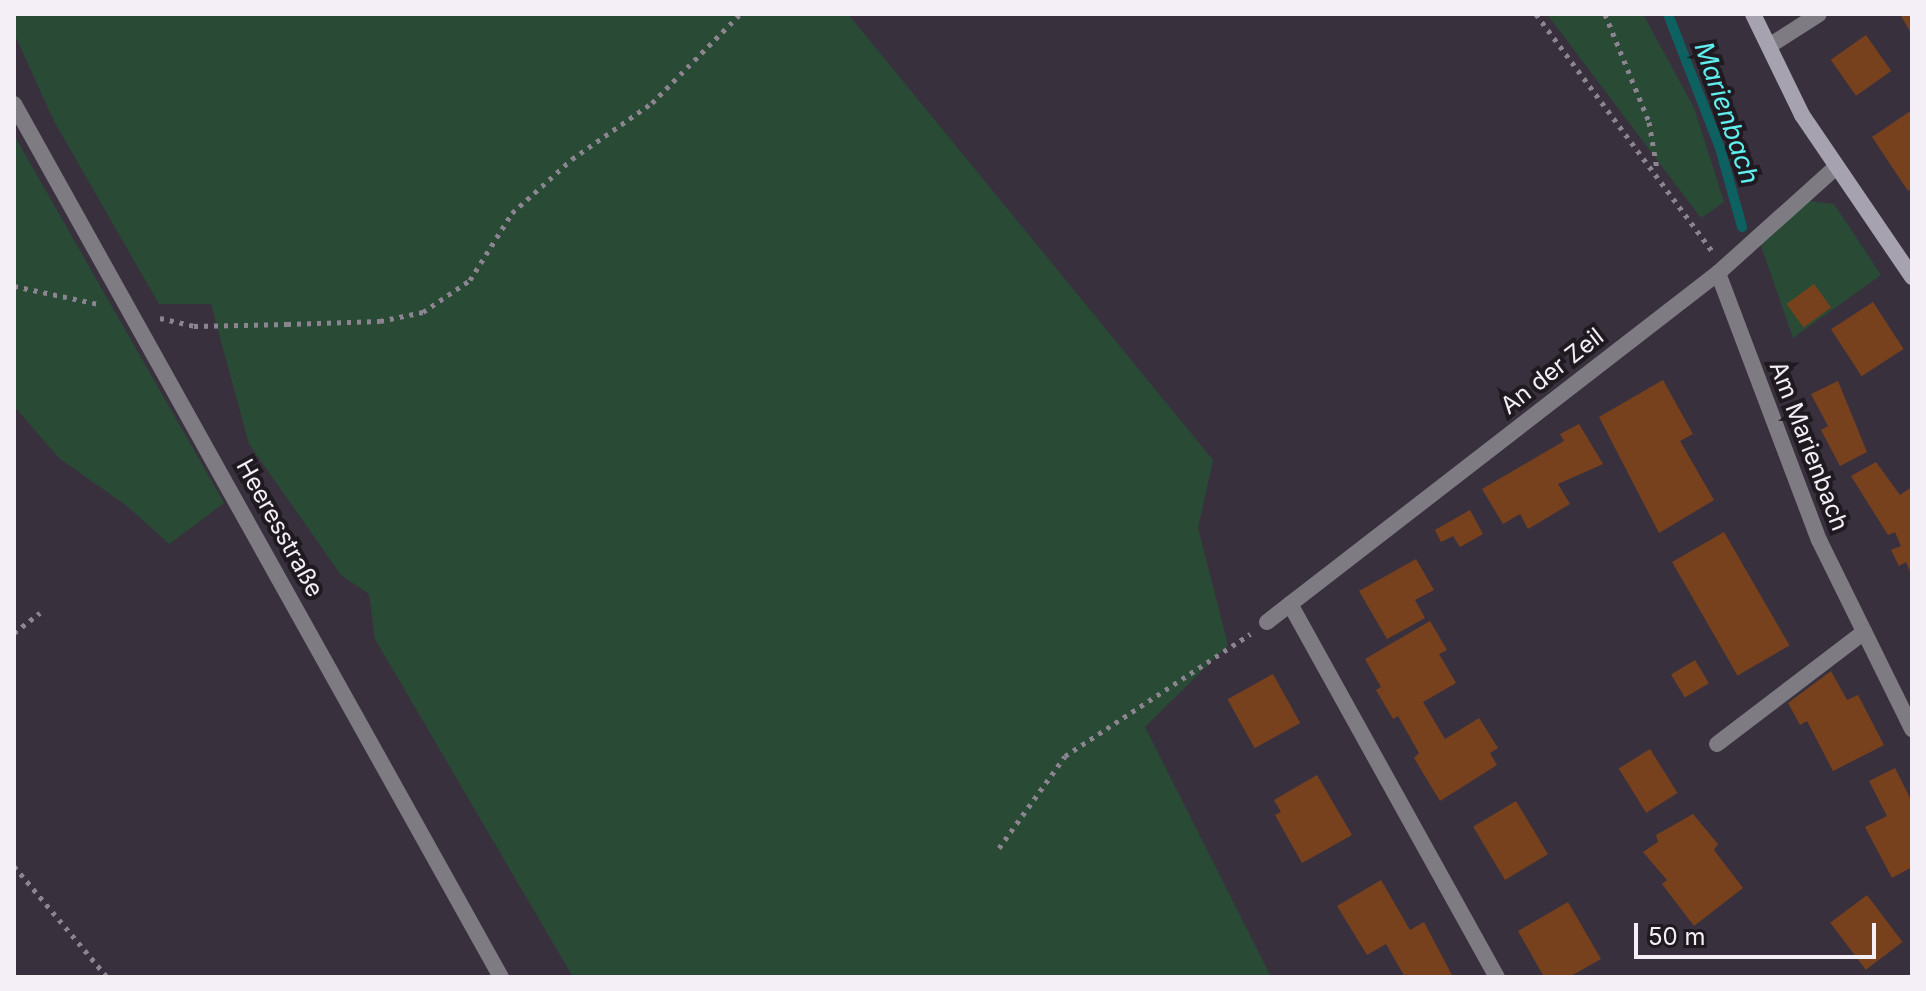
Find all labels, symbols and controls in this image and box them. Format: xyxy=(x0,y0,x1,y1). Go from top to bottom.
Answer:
water label: Marienbach xyxy=(1688,38,1766,188)
street label: An der Zeil xyxy=(1495,322,1609,420)
street label: Am Marienbach xyxy=(1763,357,1855,535)
street label: Heeresstraße xyxy=(230,454,330,602)
scale bar xyxy=(1638,907,1880,957)
text: 50 m xyxy=(1648,922,1706,951)

